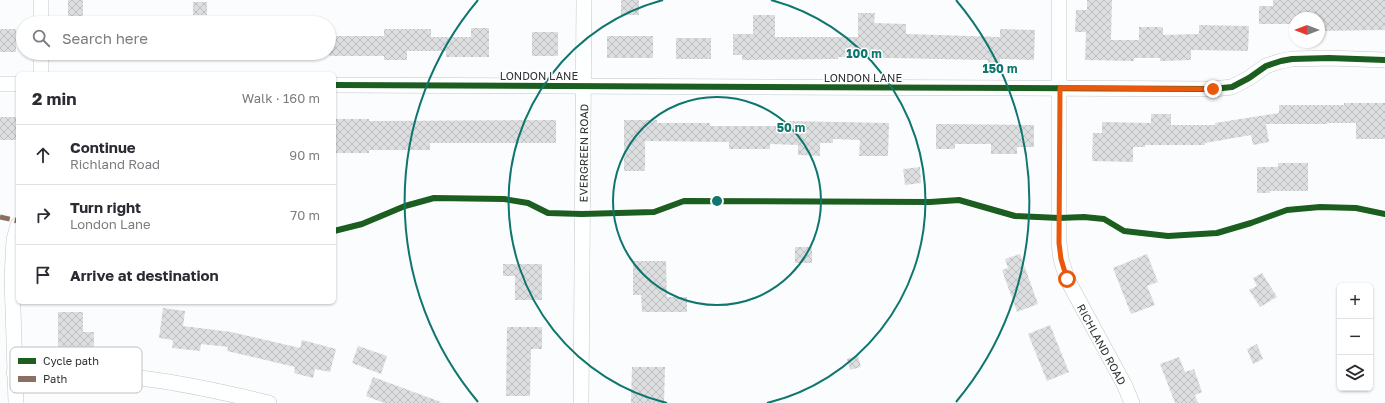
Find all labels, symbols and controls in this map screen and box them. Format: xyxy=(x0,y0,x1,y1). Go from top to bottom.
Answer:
north arrow xyxy=(1289,12,1325,48)
search box xyxy=(16,16,336,60)
icon: search xyxy=(30,27,52,49)
text: Search here xyxy=(62,29,148,47)
text: 100 m xyxy=(846,46,882,61)
text: 150 m xyxy=(983,61,1017,76)
street label: LONDON LANE xyxy=(500,69,578,82)
street label: LONDON LANE xyxy=(824,71,902,84)
route end xyxy=(1204,80,1222,98)
text: 2 min xyxy=(32,88,76,109)
text: Walk · 160 m xyxy=(242,90,320,106)
street label: EVERGREEN ROAD xyxy=(576,103,590,202)
text: 50 m xyxy=(777,120,805,135)
text: Continue xyxy=(70,138,136,156)
icon: ahead xyxy=(32,144,54,166)
text: 90 m xyxy=(289,147,320,163)
text: Richland Road xyxy=(70,156,160,172)
centre of rings xyxy=(710,194,724,208)
text: Turn right xyxy=(70,198,141,216)
icon: right xyxy=(32,204,54,226)
text: 70 m xyxy=(290,207,320,223)
text: London Lane xyxy=(70,216,151,232)
icon: arrive xyxy=(32,264,54,286)
text: Arrive at destination xyxy=(70,266,219,284)
route start xyxy=(1058,270,1076,288)
map controls xyxy=(1337,283,1373,391)
button: + xyxy=(1337,283,1373,319)
street label: RICHLAND ROAD xyxy=(1075,301,1130,387)
button: − xyxy=(1337,319,1373,355)
legend xyxy=(10,347,142,393)
text: Cycle path xyxy=(43,354,99,367)
button: layers xyxy=(1337,355,1373,391)
text: Path xyxy=(43,372,67,385)

